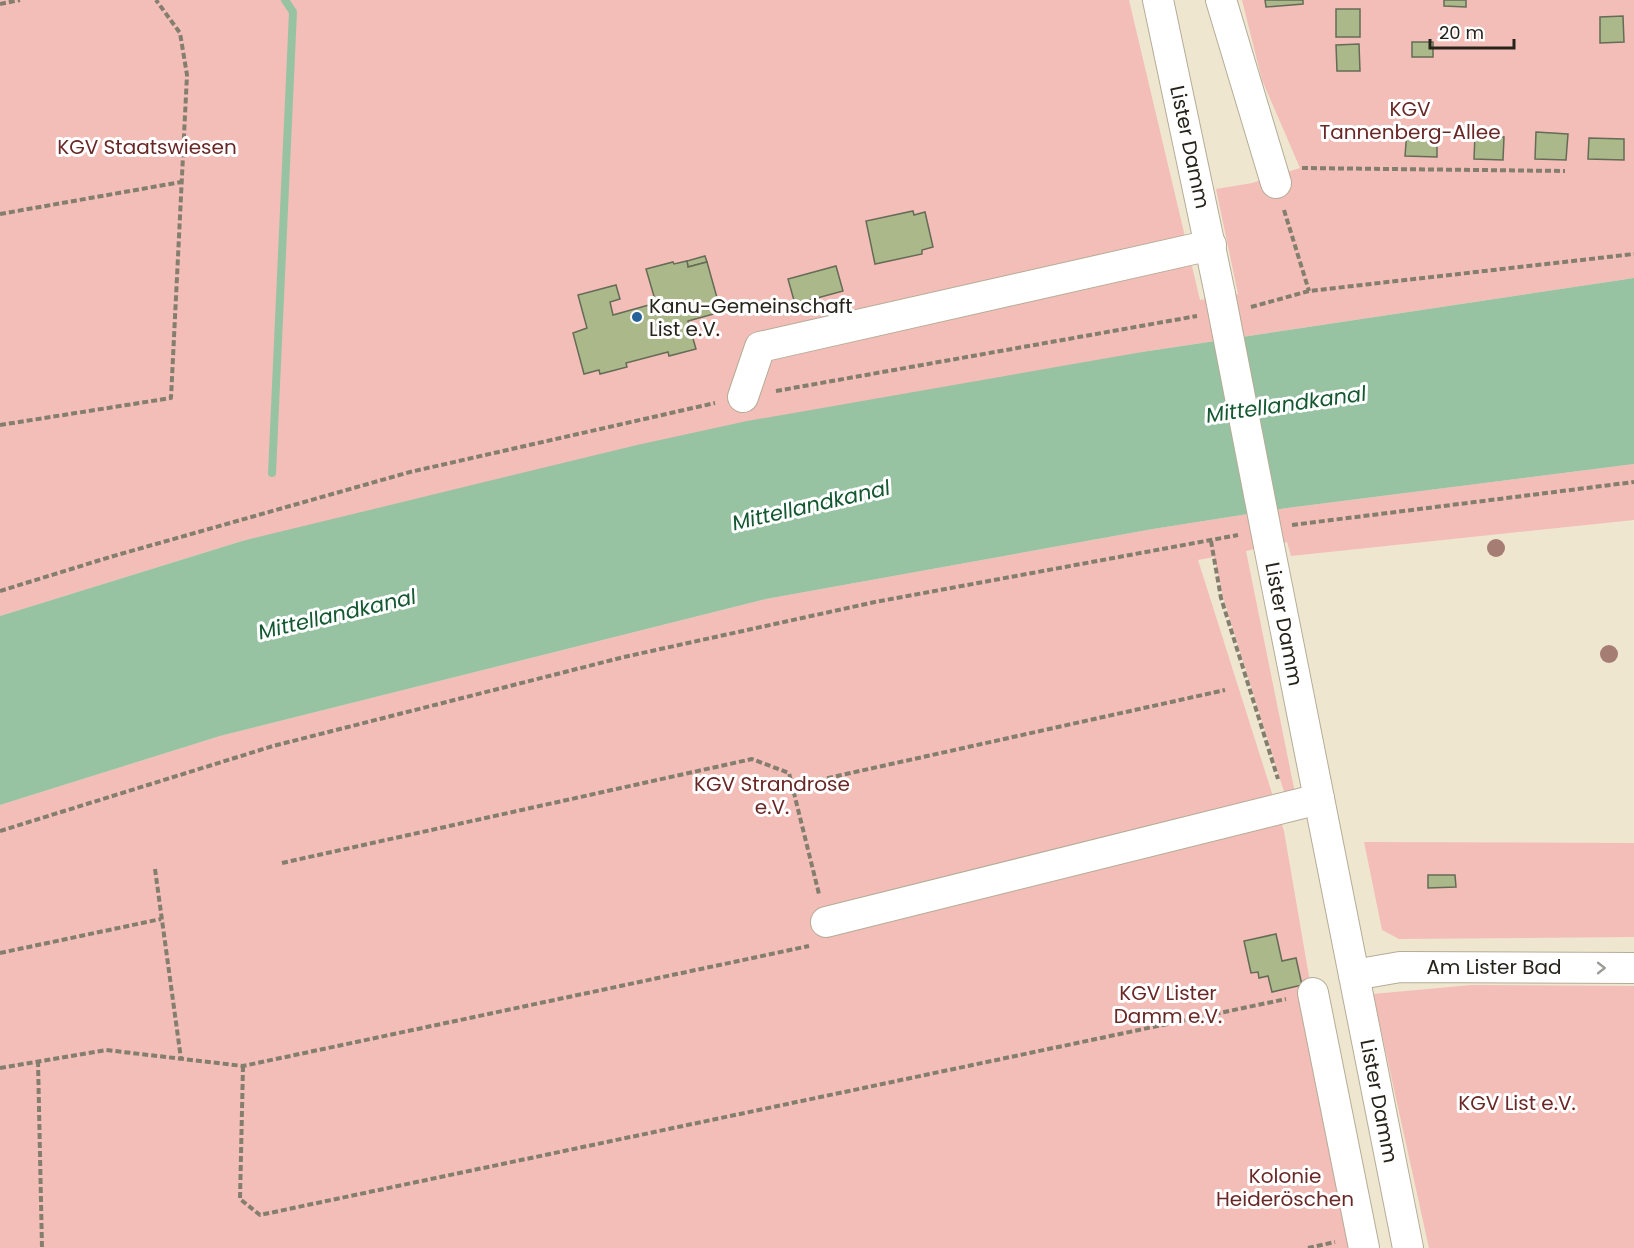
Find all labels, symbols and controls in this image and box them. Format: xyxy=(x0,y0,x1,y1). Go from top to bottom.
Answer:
scale bar xyxy=(1430,12,1514,50)
text: 20 m xyxy=(1439,20,1484,45)
street label: Lister Damm xyxy=(1163,83,1217,211)
park label: KGV Tannenberg-Allee xyxy=(1319,95,1501,146)
park label: KGV Staatswiesen xyxy=(57,133,237,161)
place label: Kanu-Gemeinschaft List e.V. xyxy=(649,292,853,343)
marker: Kanu-Gemeinschaft List e.V. xyxy=(630,310,644,324)
water label: Mittellandkanal xyxy=(1204,378,1369,430)
water label: Mittellandkanal xyxy=(729,473,894,537)
street label: Lister Damm xyxy=(1258,560,1310,688)
water label: Mittellandkanal xyxy=(255,582,420,646)
park label: KGV Strandrose e.V. xyxy=(694,770,850,821)
street label: Am Lister Bad xyxy=(1426,953,1562,981)
one-way arrow xyxy=(1596,962,1605,974)
park label: KGV Lister Damm e.V. xyxy=(1114,979,1222,1030)
street label: Lister Damm xyxy=(1353,1037,1405,1165)
park label: KGV List e.V. xyxy=(1458,1089,1576,1117)
park label: Kolonie Heideröschen xyxy=(1216,1162,1354,1213)

